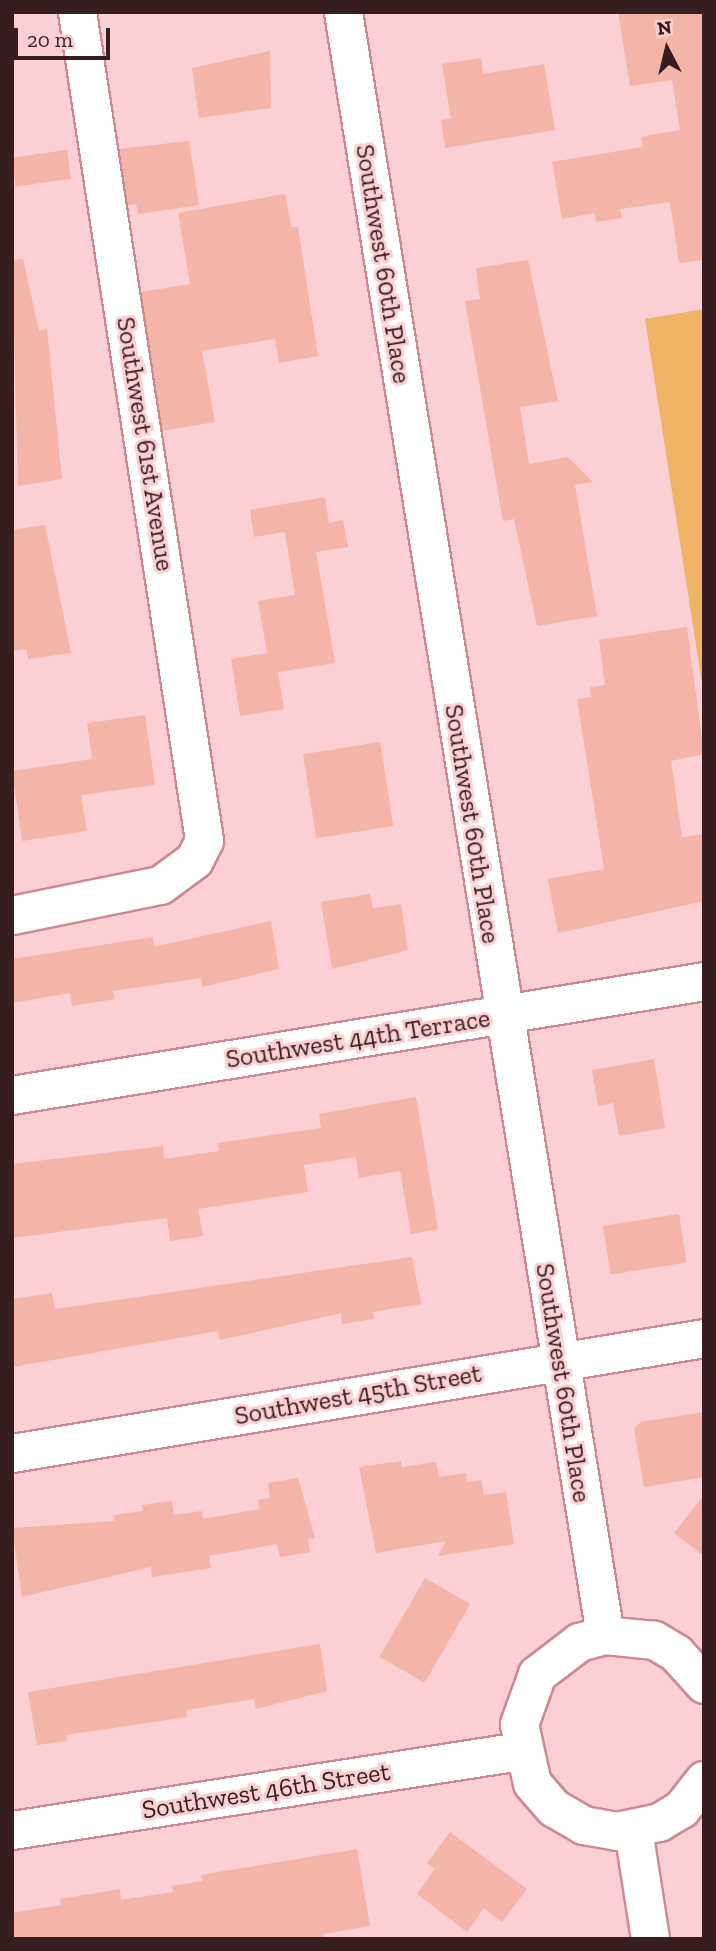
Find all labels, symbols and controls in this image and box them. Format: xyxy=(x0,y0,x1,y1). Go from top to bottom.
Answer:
scale bar xyxy=(18,14,114,58)
north arrow xyxy=(632,14,702,84)
text: N xyxy=(656,15,673,40)
text: 20 m xyxy=(27,27,73,52)
street label: Southwest 60th Place xyxy=(349,142,417,386)
street label: Southwest 61st Avenue xyxy=(109,314,181,574)
street label: Southwest 60th Place xyxy=(438,702,506,946)
street label: Southwest 44th Terrace xyxy=(223,1003,493,1075)
street label: Southwest 60th Place xyxy=(529,1261,597,1505)
street label: Southwest 45th Street xyxy=(232,1358,484,1432)
street label: Southwest 46th Street xyxy=(140,1756,392,1826)

